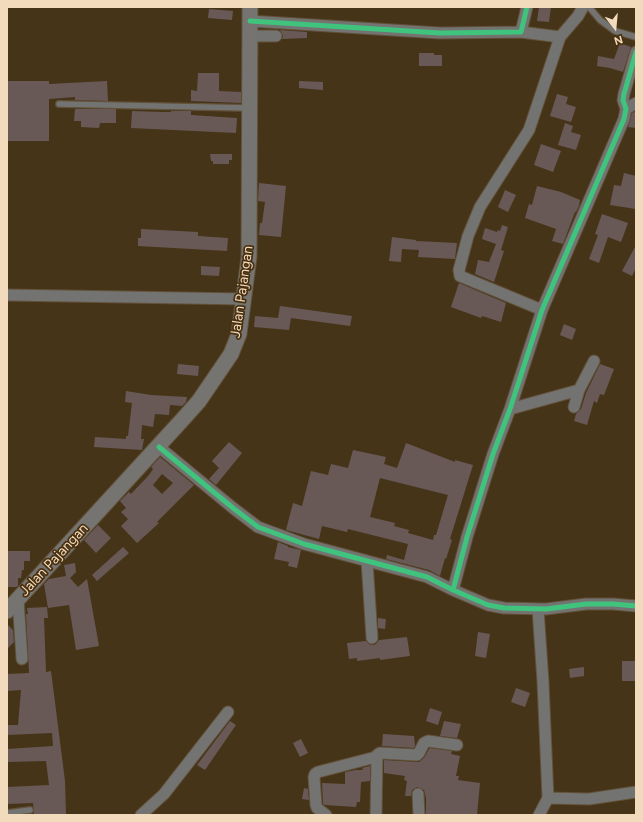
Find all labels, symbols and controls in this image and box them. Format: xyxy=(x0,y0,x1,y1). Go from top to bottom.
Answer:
north arrow xyxy=(595,8,635,48)
text: N xyxy=(613,33,624,47)
street label: Jalan Pajangan xyxy=(227,245,257,339)
street label: Jalan Pajangan xyxy=(16,520,92,600)

